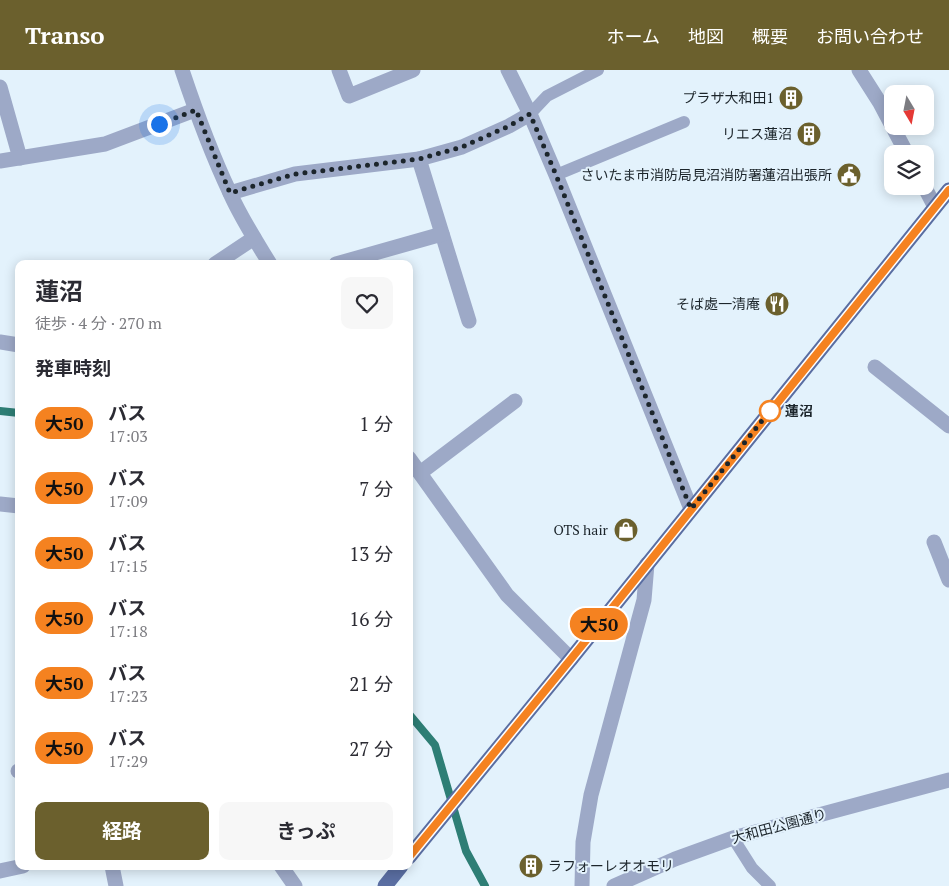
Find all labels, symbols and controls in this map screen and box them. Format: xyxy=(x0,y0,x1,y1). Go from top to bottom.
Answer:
text: Transo xyxy=(25,19,105,51)
text: ホーム xyxy=(607,24,660,48)
text: 地図 xyxy=(688,24,724,48)
text: 概要 xyxy=(752,24,788,48)
text: お問い合わせ xyxy=(816,24,924,48)
building icon: プラザ大和田1 xyxy=(778,85,804,111)
north arrow xyxy=(884,85,934,135)
map controls xyxy=(884,85,934,195)
place label: プラザ大和田1 xyxy=(683,88,774,107)
your location xyxy=(147,112,172,137)
building icon: リエス蓮沼 xyxy=(796,121,822,147)
place label: リエス蓮沼 xyxy=(722,124,792,143)
button: layers xyxy=(884,145,934,195)
public building icon: さいたま市消防局見沼消防署蓮沼出張所 xyxy=(836,162,862,188)
place label: さいたま市消防局見沼消防署蓮沼出張所 xyxy=(580,165,832,184)
text: 蓮沼 xyxy=(35,275,83,307)
button: heart xyxy=(341,277,393,329)
restaurant icon: そば處一清庵 xyxy=(764,291,790,317)
place label: そば處一清庵 xyxy=(676,294,760,313)
text: 徒歩 · 4 分 · 270 m xyxy=(35,312,162,334)
text: 発車時刻 xyxy=(35,355,111,380)
text: バス xyxy=(108,400,146,425)
marker: 蓮沼 xyxy=(759,400,781,422)
place label: 蓮沼 xyxy=(785,401,813,420)
text: 大50 xyxy=(45,411,83,435)
text: 1 分 xyxy=(359,411,393,436)
text: 17:03 xyxy=(108,425,148,447)
text: バス xyxy=(108,465,146,490)
text: 大50 xyxy=(45,476,83,500)
text: 7 分 xyxy=(359,476,393,501)
text: 17:09 xyxy=(108,490,148,512)
shop icon: OTS hair xyxy=(613,517,639,543)
place label: OTS hair xyxy=(554,520,609,539)
text: バス xyxy=(108,530,146,555)
text: 大50 xyxy=(45,541,83,565)
text: 13 分 xyxy=(349,541,393,566)
text: 17:15 xyxy=(108,555,148,577)
text: バス xyxy=(108,595,146,620)
text: 大50 xyxy=(45,606,83,630)
text: 16 分 xyxy=(349,606,393,631)
line badge: 大50 xyxy=(570,608,628,640)
text: 大50 xyxy=(580,612,618,636)
text: 17:18 xyxy=(108,620,148,642)
text: バス xyxy=(108,660,146,685)
text: 大50 xyxy=(45,671,83,695)
text: 21 分 xyxy=(349,671,393,696)
text: 17:23 xyxy=(108,685,148,707)
text: バス xyxy=(108,725,146,750)
text: 大50 xyxy=(45,736,83,760)
text: 27 分 xyxy=(349,736,393,761)
text: 17:29 xyxy=(108,750,148,772)
button: 経路 xyxy=(35,802,209,860)
button: きっぷ xyxy=(219,802,393,860)
street label: 大和田公園通り xyxy=(729,804,829,847)
building icon: ラフォーレオオモリ xyxy=(518,853,544,879)
place label: ラフォーレオオモリ xyxy=(548,856,674,875)

